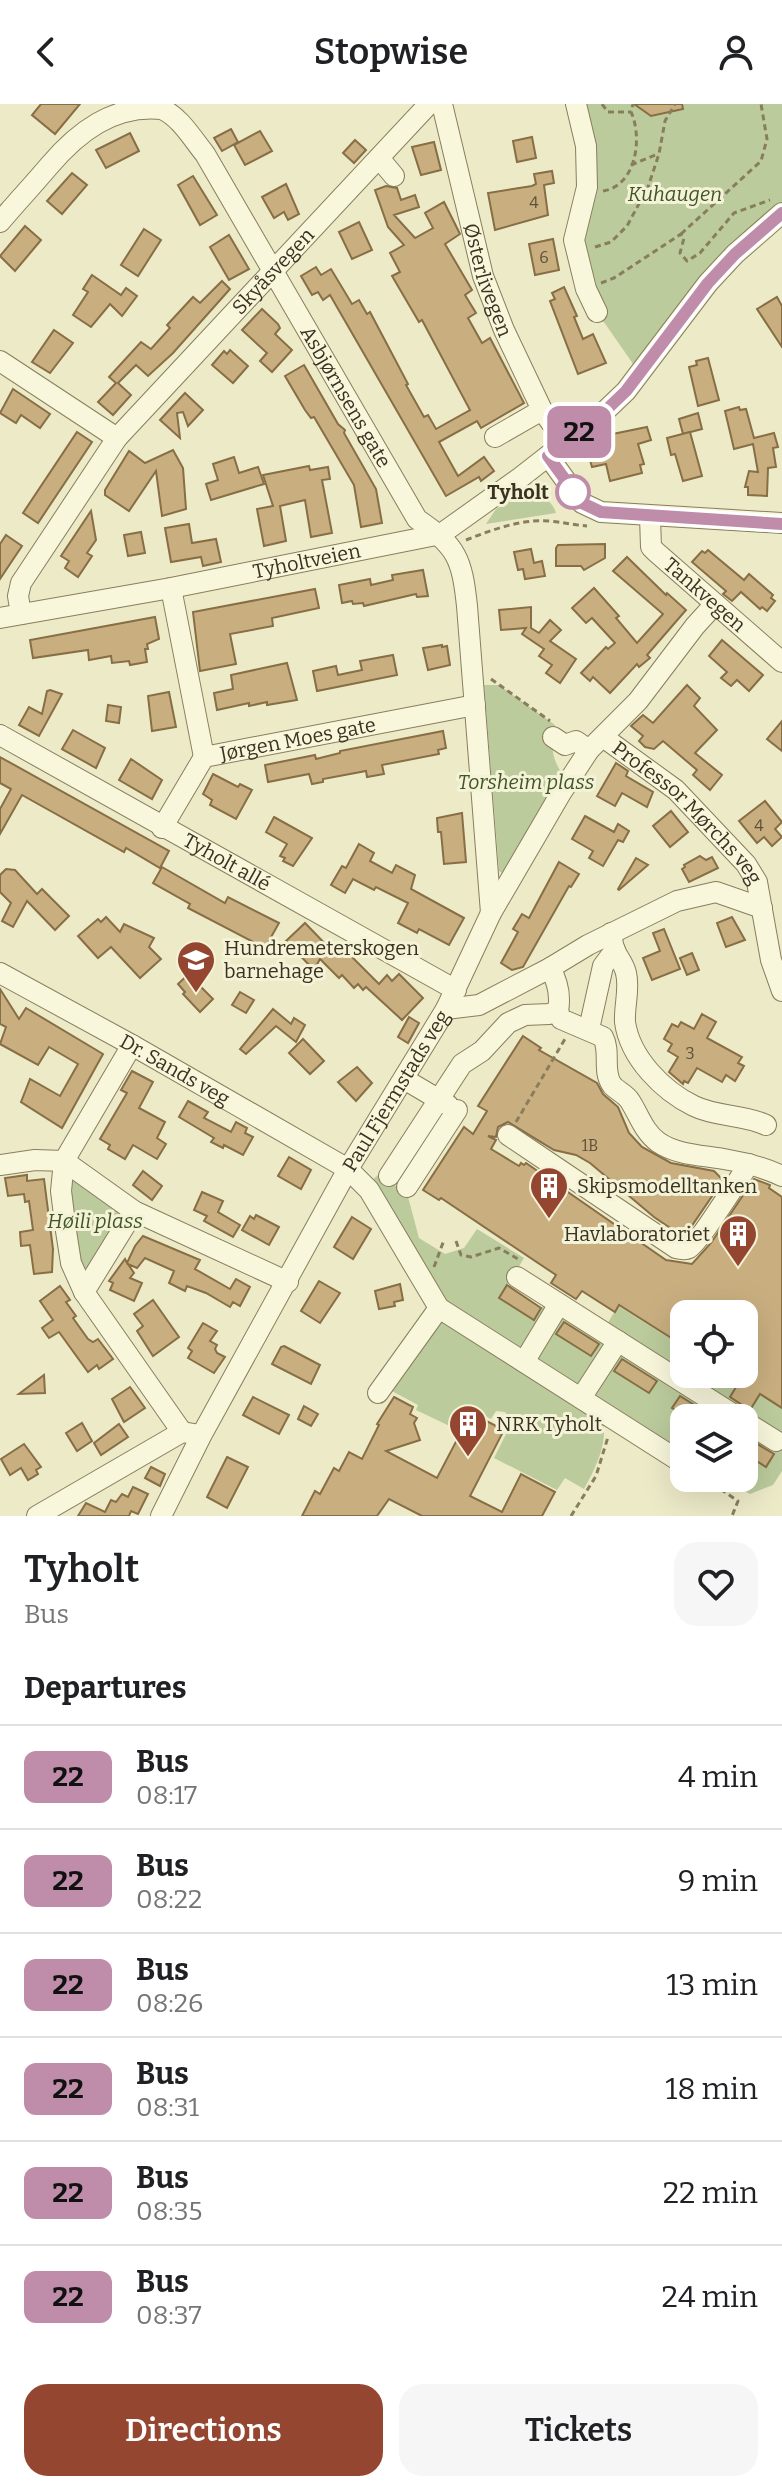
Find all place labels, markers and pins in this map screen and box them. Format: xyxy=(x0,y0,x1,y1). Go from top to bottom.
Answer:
marker: Tyholt xyxy=(556,475,590,509)
place label: Tyholt xyxy=(487,480,549,504)
place label: Hundremeterskogen barnehage xyxy=(224,936,419,983)
school or university icon: Hundremeterskogen barnehage xyxy=(175,939,217,994)
building icon: Skipsmodelltanken xyxy=(528,1165,570,1220)
place label: Skipsmodelltanken xyxy=(577,1174,758,1198)
building icon: Havlaboratoriet xyxy=(717,1213,759,1268)
place label: Havlaboratoriet xyxy=(564,1222,710,1246)
building icon: NRK Tyholt xyxy=(447,1403,489,1458)
place label: NRK Tyholt xyxy=(496,1412,602,1436)

